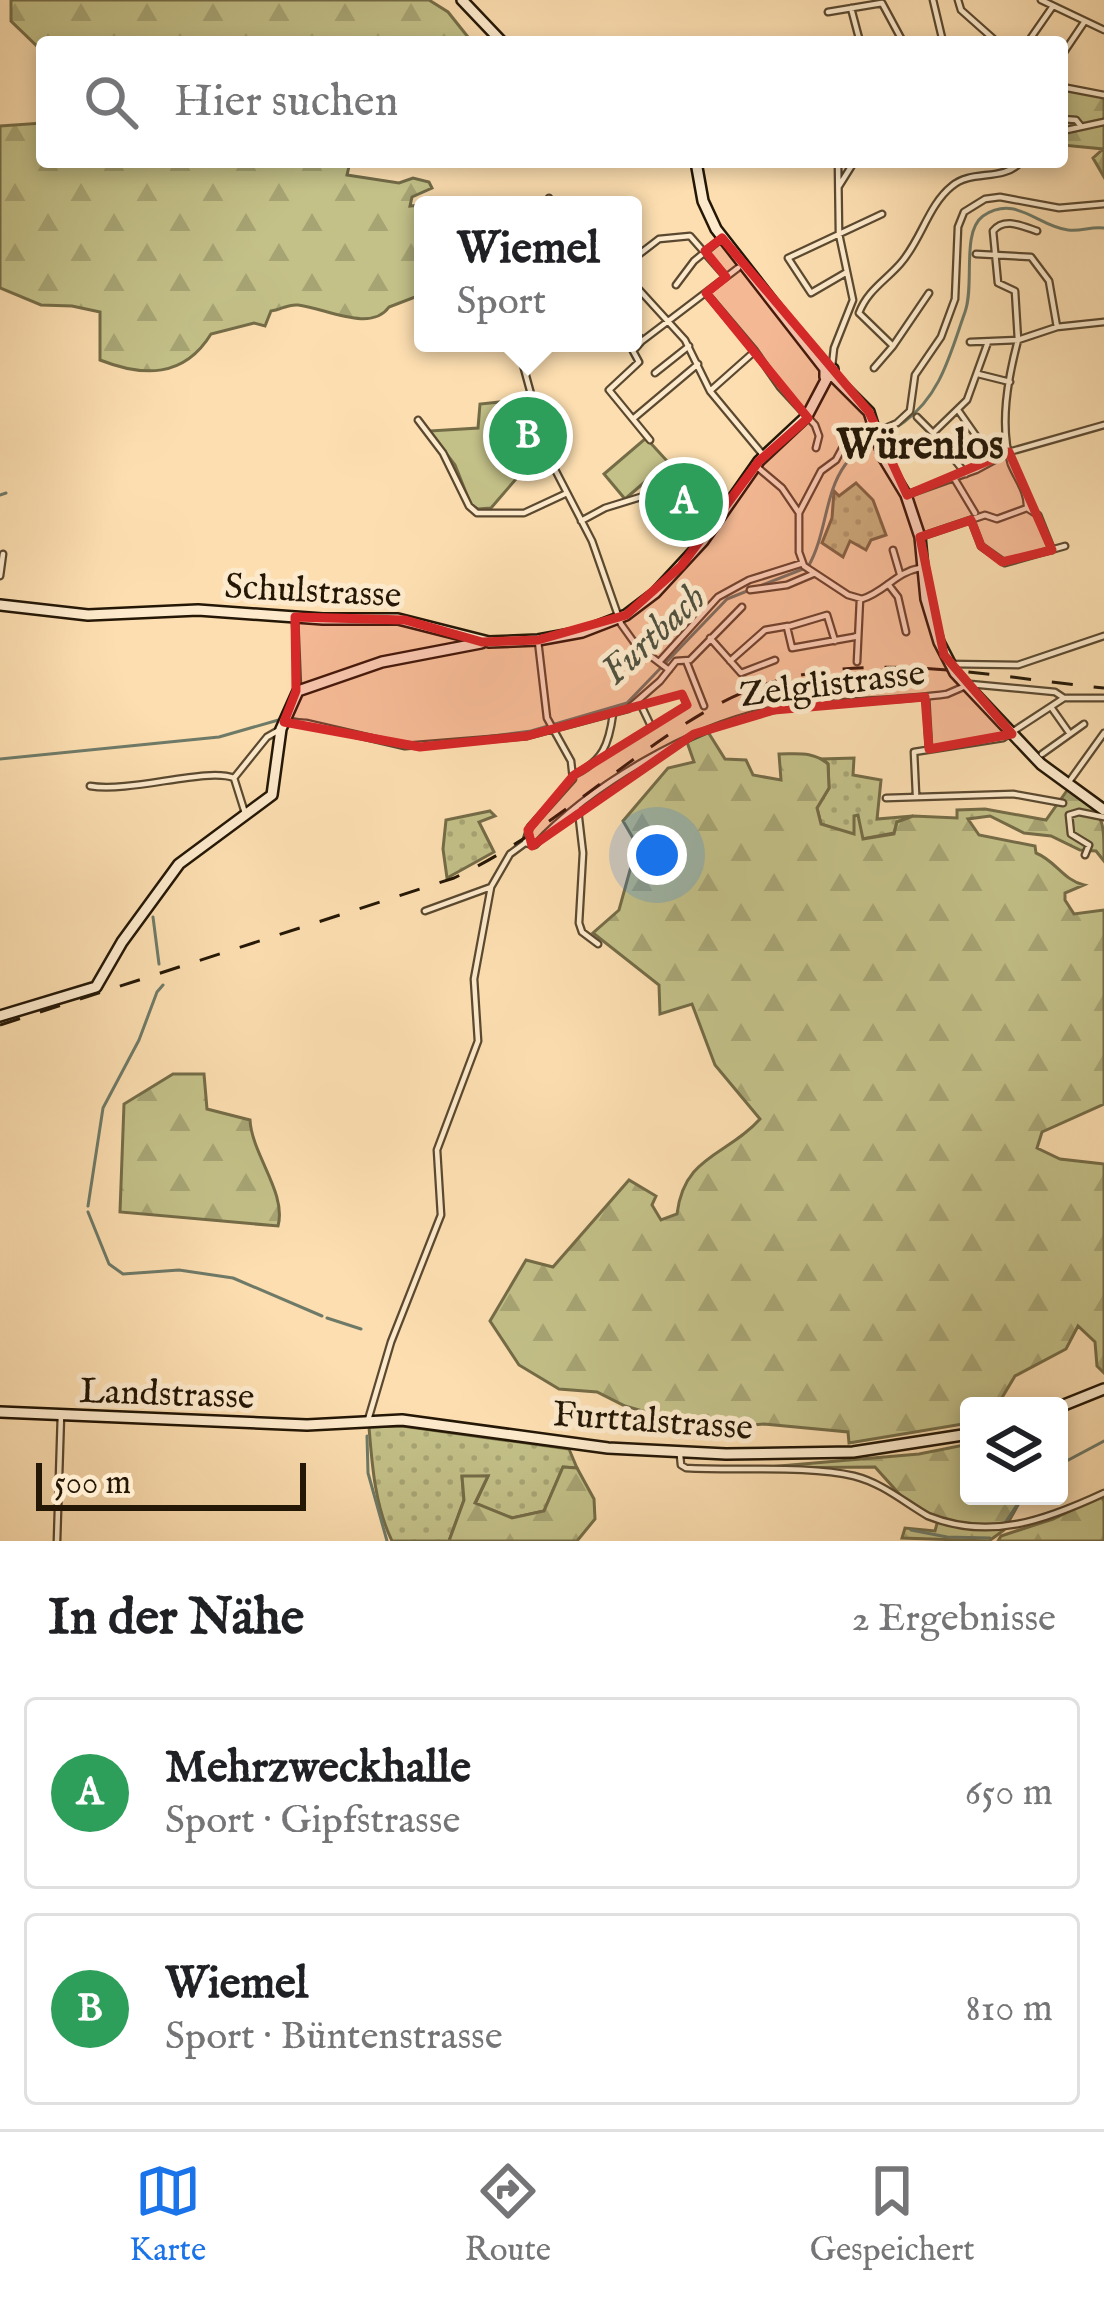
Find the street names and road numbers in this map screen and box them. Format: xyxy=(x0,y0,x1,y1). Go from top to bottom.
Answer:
street label: Schulstrasse xyxy=(223,564,402,620)
street label: Zelglistrasse xyxy=(737,651,928,719)
street label: Landstrasse xyxy=(79,1369,255,1421)
street label: Furttalstrasse xyxy=(551,1392,754,1452)

